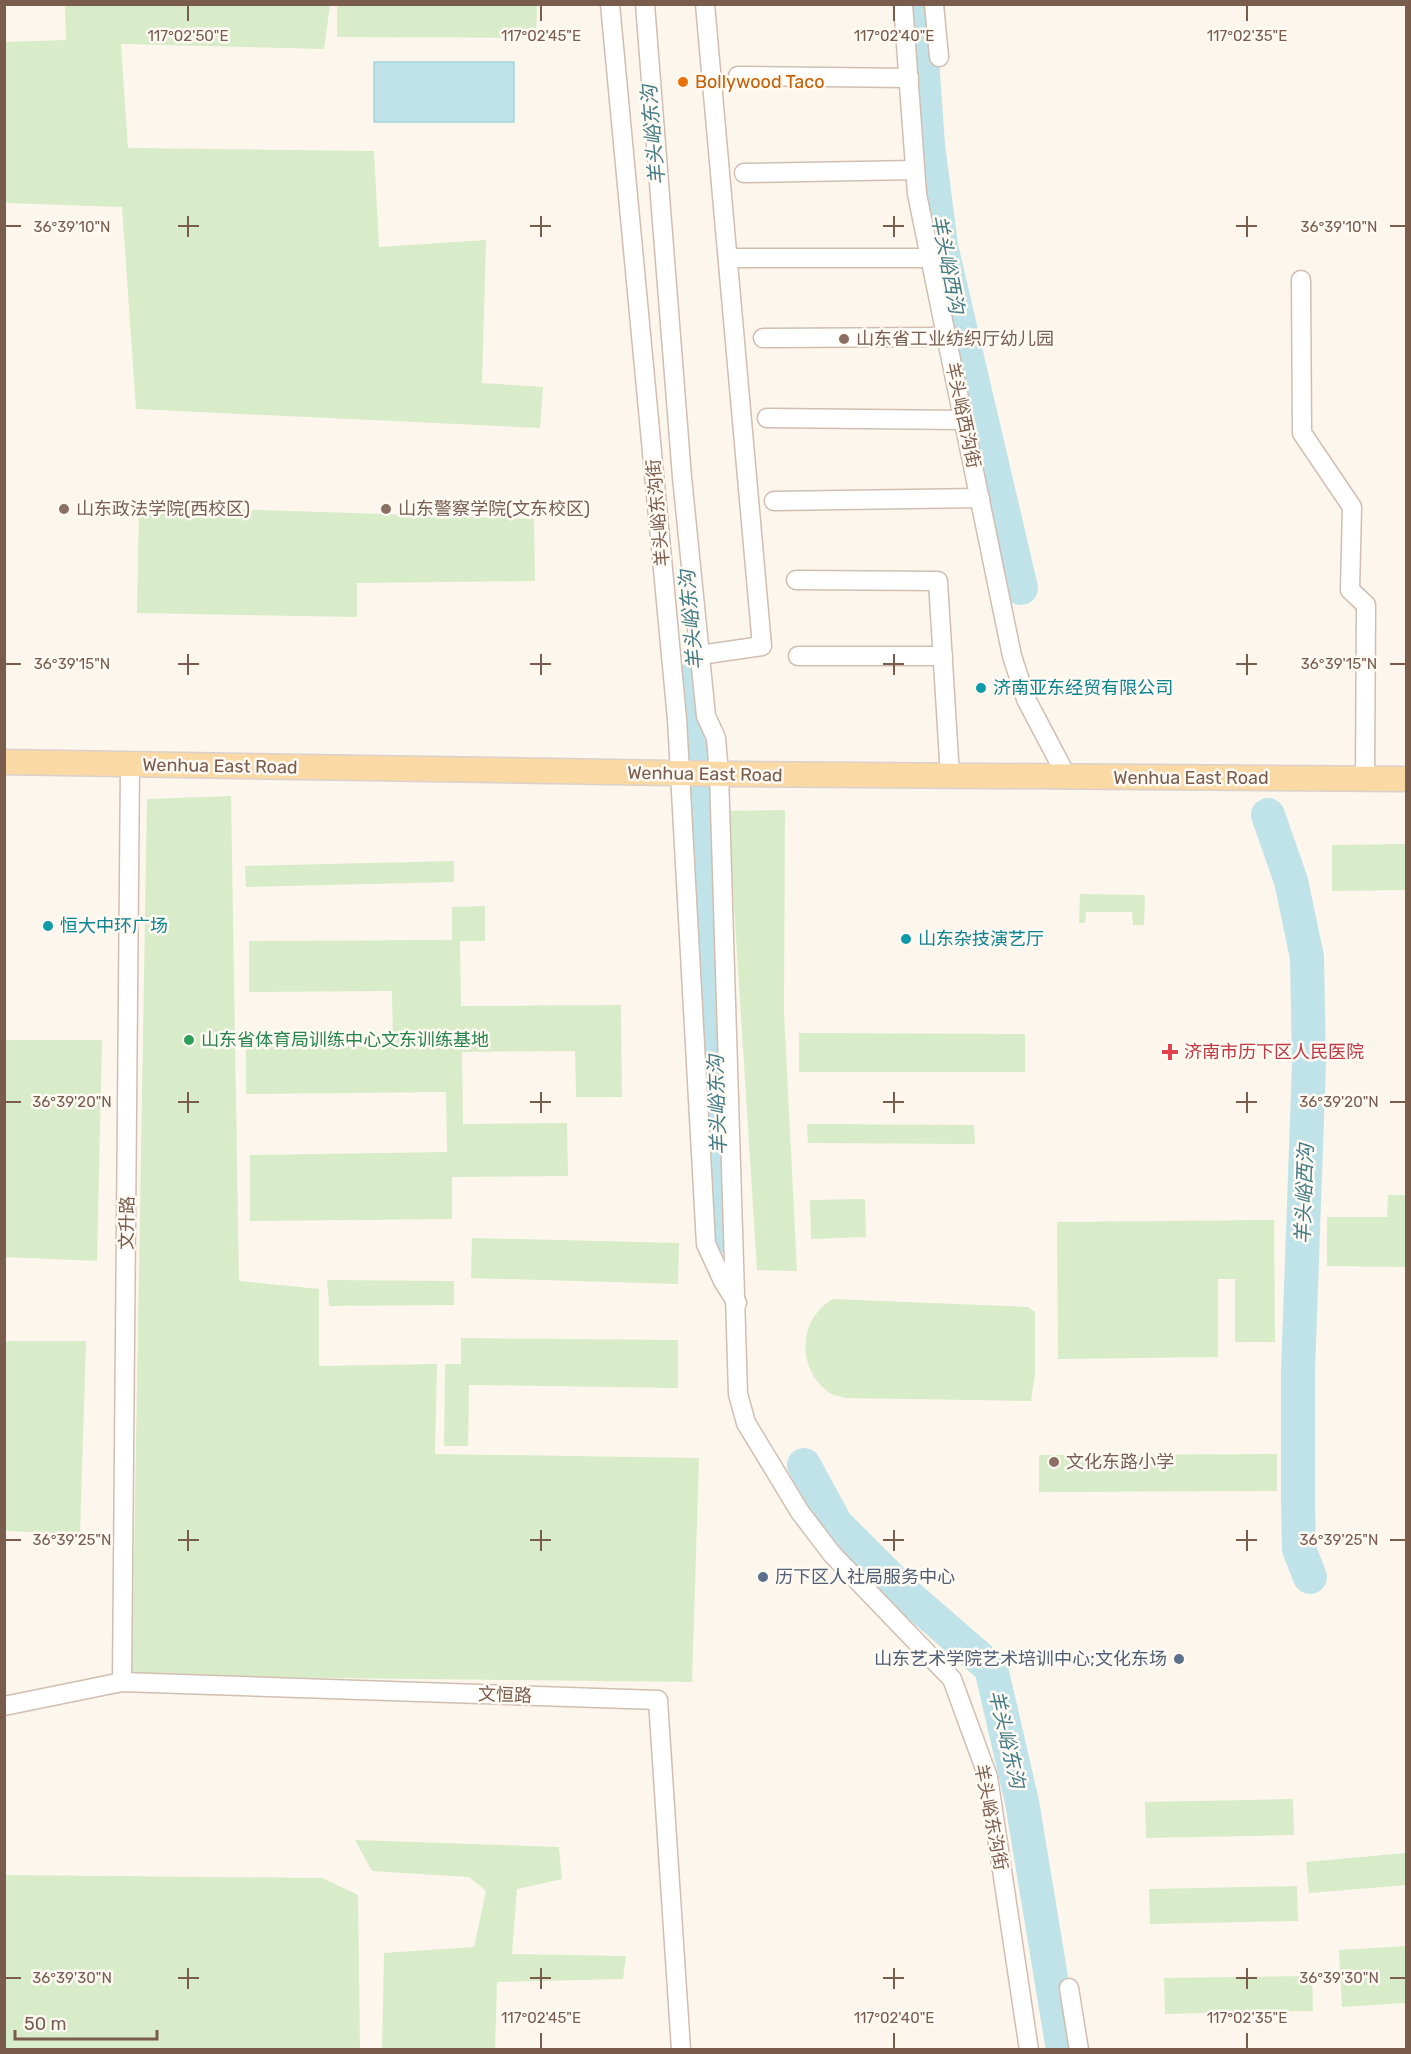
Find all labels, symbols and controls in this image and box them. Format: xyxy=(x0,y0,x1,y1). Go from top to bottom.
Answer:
text: 117°02'50"E xyxy=(147,27,229,45)
text: 117°02'45"E xyxy=(501,27,581,45)
text: 117°02'40"E xyxy=(854,27,934,45)
text: 117°02'35"E xyxy=(1207,27,1287,45)
place label: Bollywood Taco xyxy=(695,71,825,93)
marker: Bollywood Taco xyxy=(676,75,690,89)
water label: 羊头峪东沟 xyxy=(637,82,669,186)
water label: 羊头峪西沟 xyxy=(927,213,970,317)
text: 36°39'10"N xyxy=(33,218,111,236)
text: 36°39'10"N xyxy=(1300,218,1378,236)
place label: 山东省工业纺织厅幼儿园 xyxy=(856,328,1054,350)
marker: 山东省工业纺织厅幼儿园 xyxy=(837,332,851,346)
street label: 羊头峪西沟街 xyxy=(941,360,985,470)
street label: 羊头峪东沟街 xyxy=(642,458,674,568)
place label: 山东政法学院(西校区) xyxy=(76,498,250,520)
place label: 山东警察学院(文东校区) xyxy=(398,498,590,520)
marker: 山东政法学院(西校区) xyxy=(57,502,71,516)
marker: 山东警察学院(文东校区) xyxy=(379,502,393,516)
water label: 羊头峪东沟 xyxy=(675,567,707,671)
text: 36°39'15"N xyxy=(34,655,110,673)
text: 36°39'15"N xyxy=(1301,655,1377,673)
place label: 济南亚东经贸有限公司 xyxy=(993,677,1173,699)
marker: 济南亚东经贸有限公司 xyxy=(974,681,988,695)
street label: Wenhua East Road xyxy=(142,754,298,778)
street label: Wenhua East Road xyxy=(627,762,783,786)
street label: Wenhua East Road xyxy=(1113,767,1269,789)
place label: 恒大中环广场 xyxy=(60,915,168,937)
marker: 恒大中环广场 xyxy=(41,919,55,933)
place label: 山东杂技演艺厅 xyxy=(918,928,1044,950)
marker: 山东杂技演艺厅 xyxy=(899,932,913,946)
place label: 山东省体育局训练中心文东训练基地 xyxy=(201,1029,489,1051)
marker: 山东省体育局训练中心文东训练基地 xyxy=(182,1033,196,1047)
place label: 济南市历下区人民医院 xyxy=(1184,1041,1364,1063)
marker: 济南市历下区人民医院 xyxy=(1161,1043,1179,1061)
water label: 羊头峪东沟 xyxy=(703,1053,731,1155)
text: 36°39'20"N xyxy=(32,1093,112,1111)
text: 36°39'20"N xyxy=(1299,1093,1379,1111)
water label: 羊头峪西沟 xyxy=(1290,1142,1318,1244)
street label: 文升路 xyxy=(116,1196,138,1250)
place label: 文化东路小学 xyxy=(1066,1451,1174,1473)
marker: 文化东路小学 xyxy=(1047,1455,1061,1469)
text: 36°39'25"N xyxy=(33,1531,111,1549)
text: 36°39'25"N xyxy=(1300,1531,1378,1549)
place label: 历下区人社局服务中心 xyxy=(775,1566,955,1588)
marker: 历下区人社局服务中心 xyxy=(756,1570,770,1584)
place label: 山东艺术学院艺术培训中心;文化东场 xyxy=(874,1648,1167,1670)
marker: 山东艺术学院艺术培训中心;文化东场 xyxy=(1172,1652,1186,1666)
street label: 文恒路 xyxy=(478,1683,532,1707)
water label: 羊头峪东沟 xyxy=(984,1688,1030,1792)
street label: 羊头峪东沟街 xyxy=(970,1762,1012,1872)
text: 36°39'30"N xyxy=(32,1969,112,1987)
text: 36°39'30"N xyxy=(1299,1969,1379,1987)
scale bar xyxy=(15,2003,158,2041)
text: 117°02'45"E xyxy=(501,2009,581,2027)
text: 117°02'40"E xyxy=(854,2009,934,2027)
text: 117°02'35"E xyxy=(1207,2009,1287,2027)
text: 50 m xyxy=(24,2013,67,2035)

